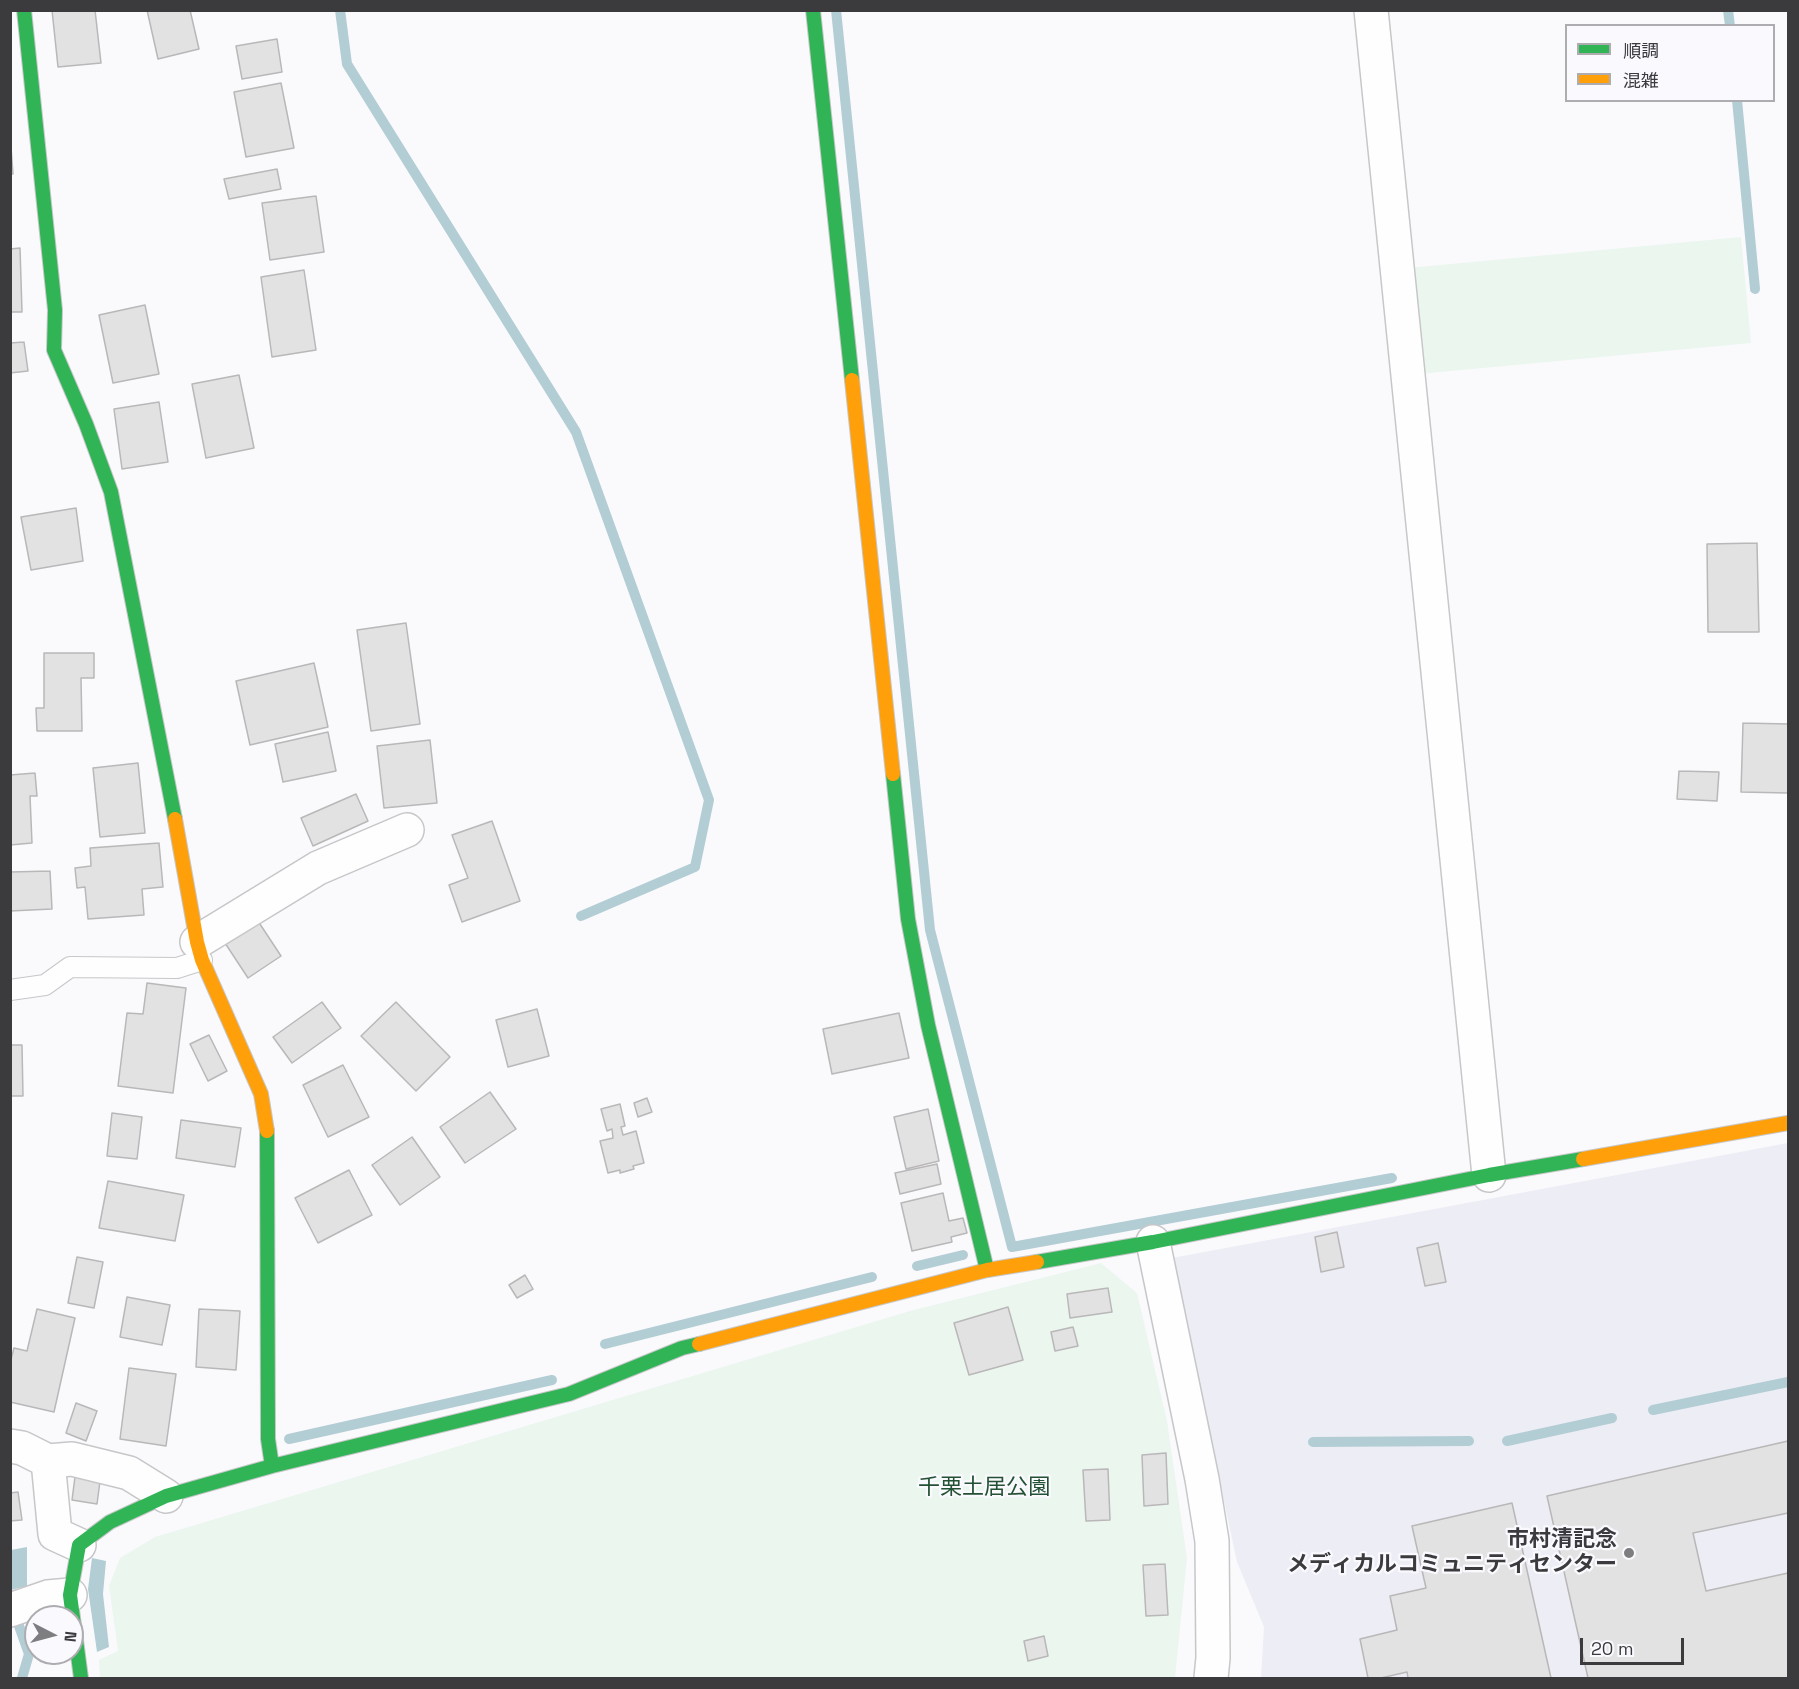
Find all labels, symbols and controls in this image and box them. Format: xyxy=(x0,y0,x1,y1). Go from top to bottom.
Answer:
legend xyxy=(1565,24,1775,102)
text: 順調 xyxy=(1623,39,1659,62)
text: 混雑 xyxy=(1623,69,1659,92)
park label: 千栗土居公園 xyxy=(918,1475,1050,1501)
place label: 市村清記念 メディカルコミュニティセンター xyxy=(1287,1527,1617,1579)
marker: 市村清記念 メディカルコミュニティセンター xyxy=(1622,1546,1636,1560)
north arrow xyxy=(24,1605,84,1665)
scale bar xyxy=(1583,1626,1686,1664)
text: N xyxy=(59,1630,81,1643)
text: 20 m xyxy=(1591,1637,1634,1660)

